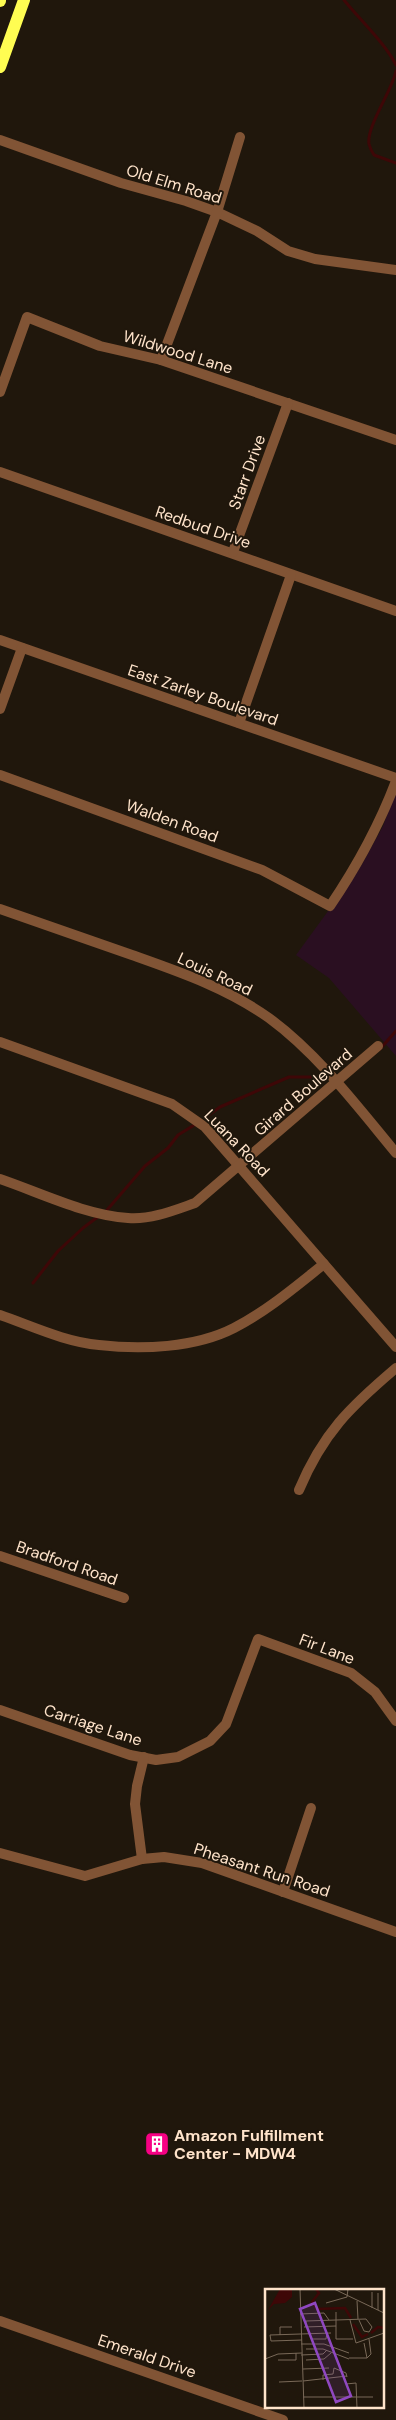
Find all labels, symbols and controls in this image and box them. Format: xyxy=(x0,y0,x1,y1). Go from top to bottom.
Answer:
street label: Old Elm Road xyxy=(124,160,224,208)
street label: Wildwood Lane xyxy=(121,325,235,379)
street label: Starr Drive xyxy=(224,432,270,512)
street label: Redbud Drive xyxy=(153,501,253,553)
street label: East Zarley Boulevard xyxy=(125,659,281,731)
street label: Walden Road xyxy=(123,795,221,847)
street label: Louis Road xyxy=(174,948,256,1000)
street label: Girard Boulevard xyxy=(249,1044,357,1140)
street label: Luana Road xyxy=(200,1105,274,1181)
street label: Bradford Road xyxy=(13,1536,121,1590)
street label: Fir Lane xyxy=(296,1629,358,1669)
street label: Carriage Lane xyxy=(41,1699,145,1751)
street label: Pheasant Run Road xyxy=(191,1838,333,1902)
place label: Amazon Fulfillment Center - MDW4 xyxy=(174,2125,324,2164)
building icon: Amazon Fulfillment Center - MDW4 xyxy=(144,2131,170,2157)
inset map xyxy=(265,2289,384,2408)
street label: Emerald Drive xyxy=(95,2329,199,2383)

